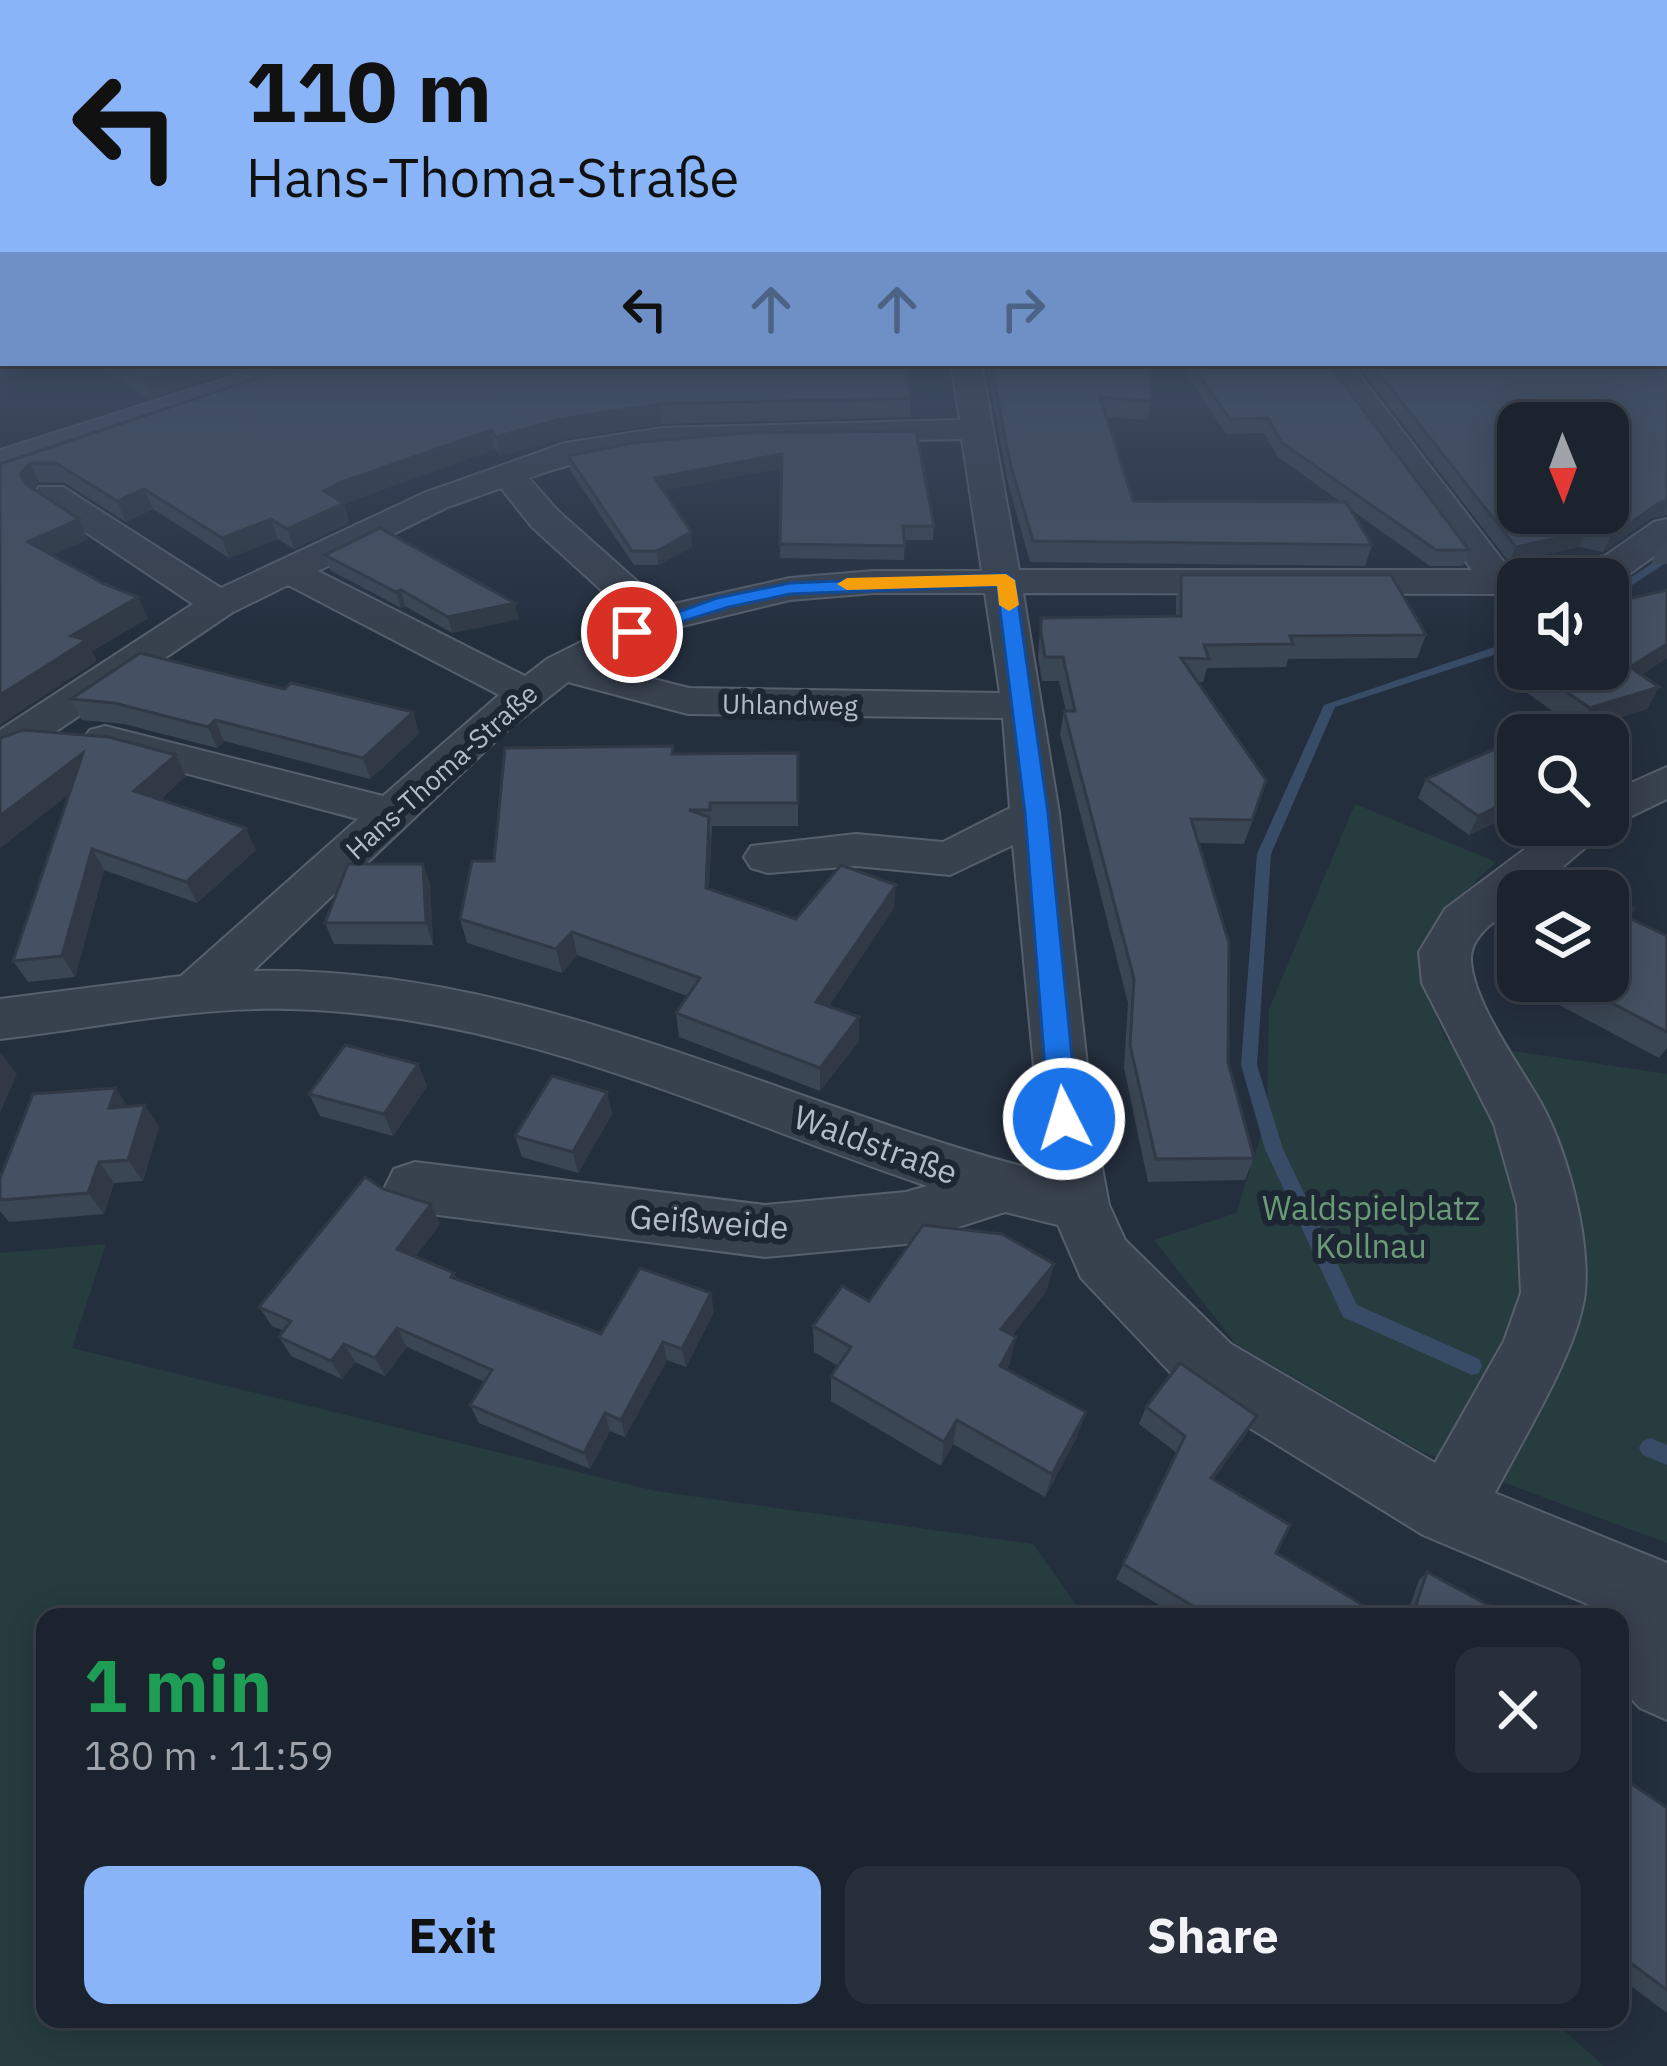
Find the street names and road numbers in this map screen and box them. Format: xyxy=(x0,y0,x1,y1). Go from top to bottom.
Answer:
street label: Hans-Thoma-Straße xyxy=(338,675,544,867)
street label: Uhlandweg xyxy=(722,685,859,723)
street label: Waldstraße xyxy=(788,1095,964,1193)
street label: Geißweide xyxy=(628,1194,790,1248)

